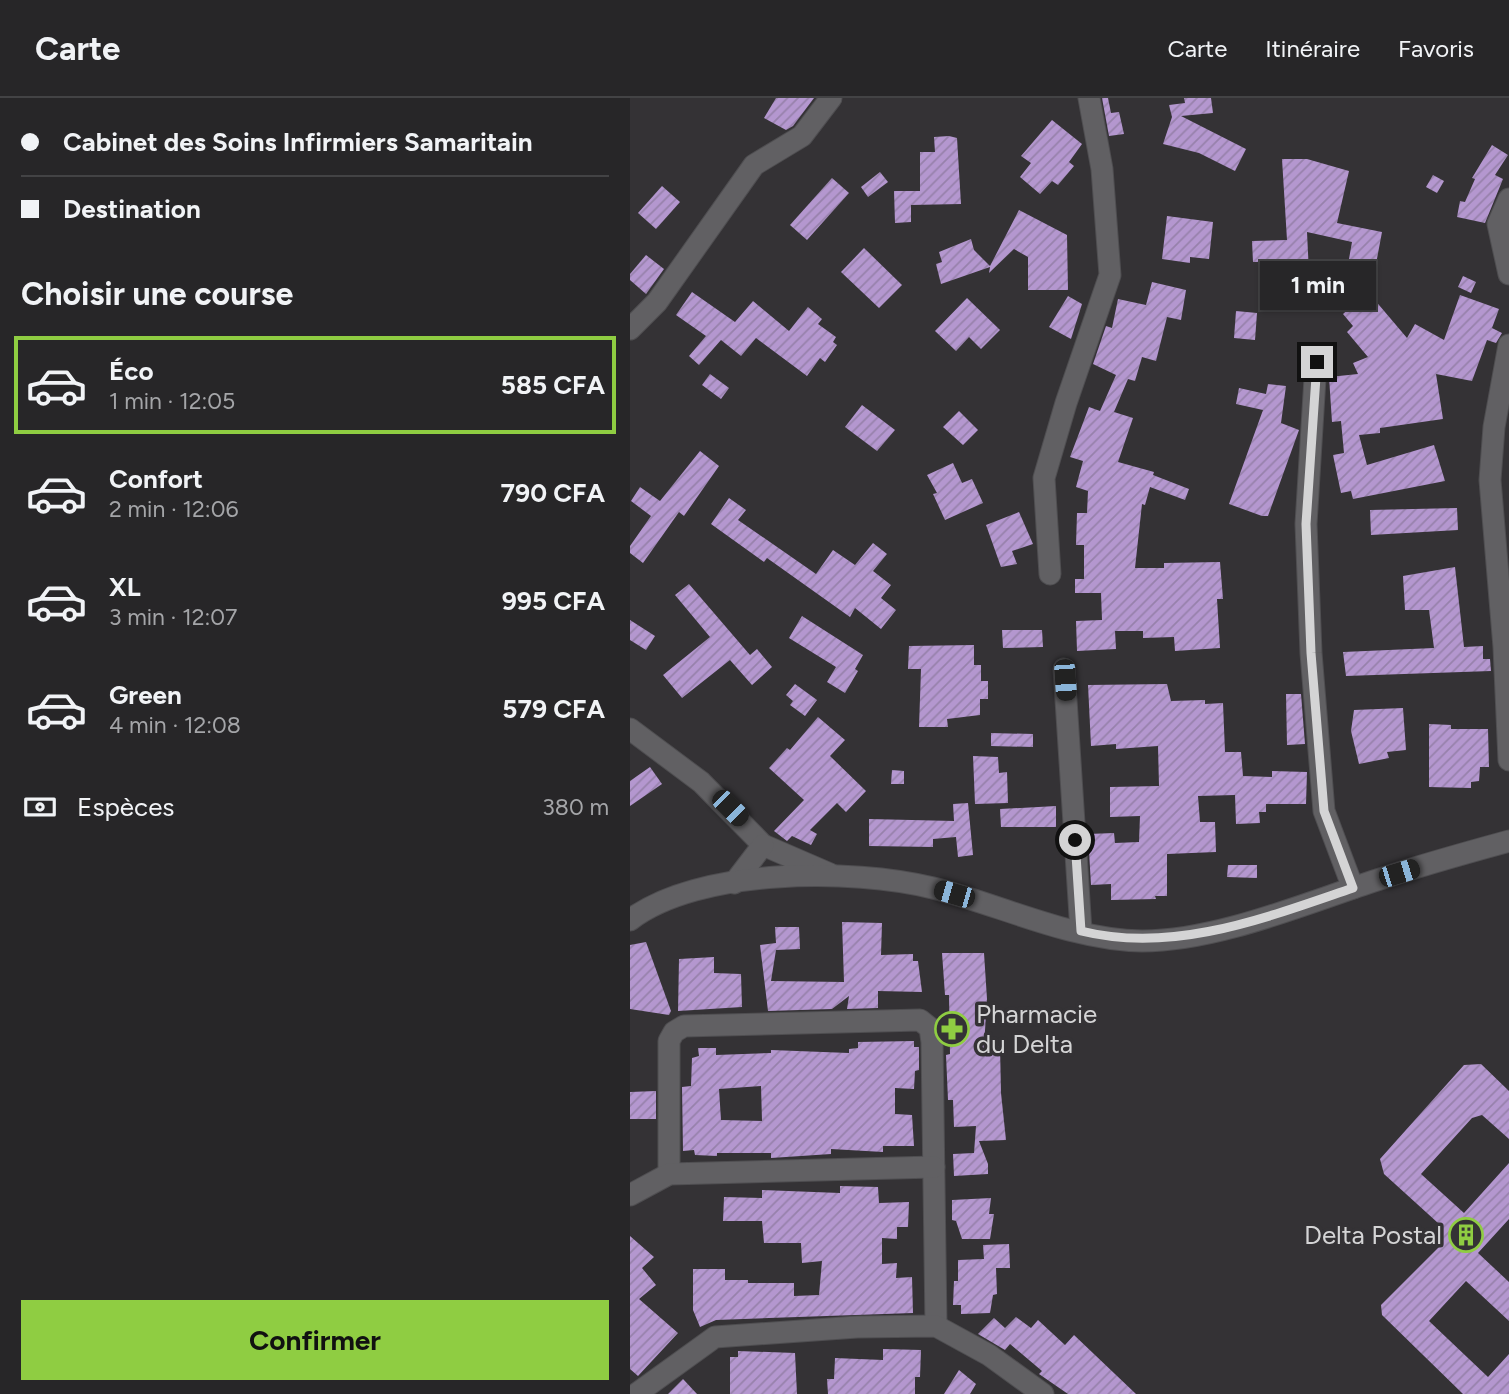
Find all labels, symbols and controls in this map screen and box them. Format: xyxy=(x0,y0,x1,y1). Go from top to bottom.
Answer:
text: Carte xyxy=(35,29,120,68)
text: Carte xyxy=(1167,34,1227,63)
text: Itinéraire xyxy=(1265,34,1360,63)
text: Favoris xyxy=(1398,34,1474,63)
text: Cabinet des Soins Infirmiers Samaritain xyxy=(63,126,532,158)
text: Destination xyxy=(63,193,201,225)
callout: 1 min xyxy=(1259,260,1375,310)
text: 1 min xyxy=(1291,271,1345,299)
text: Choisir une course xyxy=(21,275,293,313)
route end xyxy=(1301,346,1333,378)
icon: car xyxy=(25,354,88,417)
text: Éco xyxy=(109,355,154,387)
text: 585 CFA xyxy=(501,369,605,401)
text: 1 min · 12:05 xyxy=(109,387,235,415)
icon: car xyxy=(25,462,88,525)
text: Confort xyxy=(109,463,203,495)
text: 790 CFA xyxy=(501,477,605,509)
text: 2 min · 12:06 xyxy=(109,495,238,523)
icon: car xyxy=(25,570,88,633)
text: XL xyxy=(109,571,141,603)
text: 995 CFA xyxy=(502,585,605,617)
text: 3 min · 12:07 xyxy=(109,603,237,631)
car xyxy=(1054,658,1077,702)
icon: car xyxy=(25,678,88,741)
text: Green xyxy=(109,679,182,711)
text: 579 CFA xyxy=(502,693,605,725)
text: 4 min · 12:08 xyxy=(109,711,241,739)
car xyxy=(708,786,753,830)
icon: cash xyxy=(21,788,59,826)
text: Espèces xyxy=(77,791,174,823)
text: 380 m xyxy=(542,793,609,821)
route start xyxy=(1059,824,1091,856)
car xyxy=(1376,857,1423,889)
car xyxy=(931,878,978,910)
place label: Pharmacie du Delta xyxy=(976,998,1097,1060)
pharmacy icon: Pharmacie du Delta xyxy=(933,1010,971,1048)
building icon: Delta Postal xyxy=(1447,1216,1485,1254)
place label: Delta Postal xyxy=(1304,1219,1442,1251)
button: Confirmer xyxy=(21,1300,609,1380)

